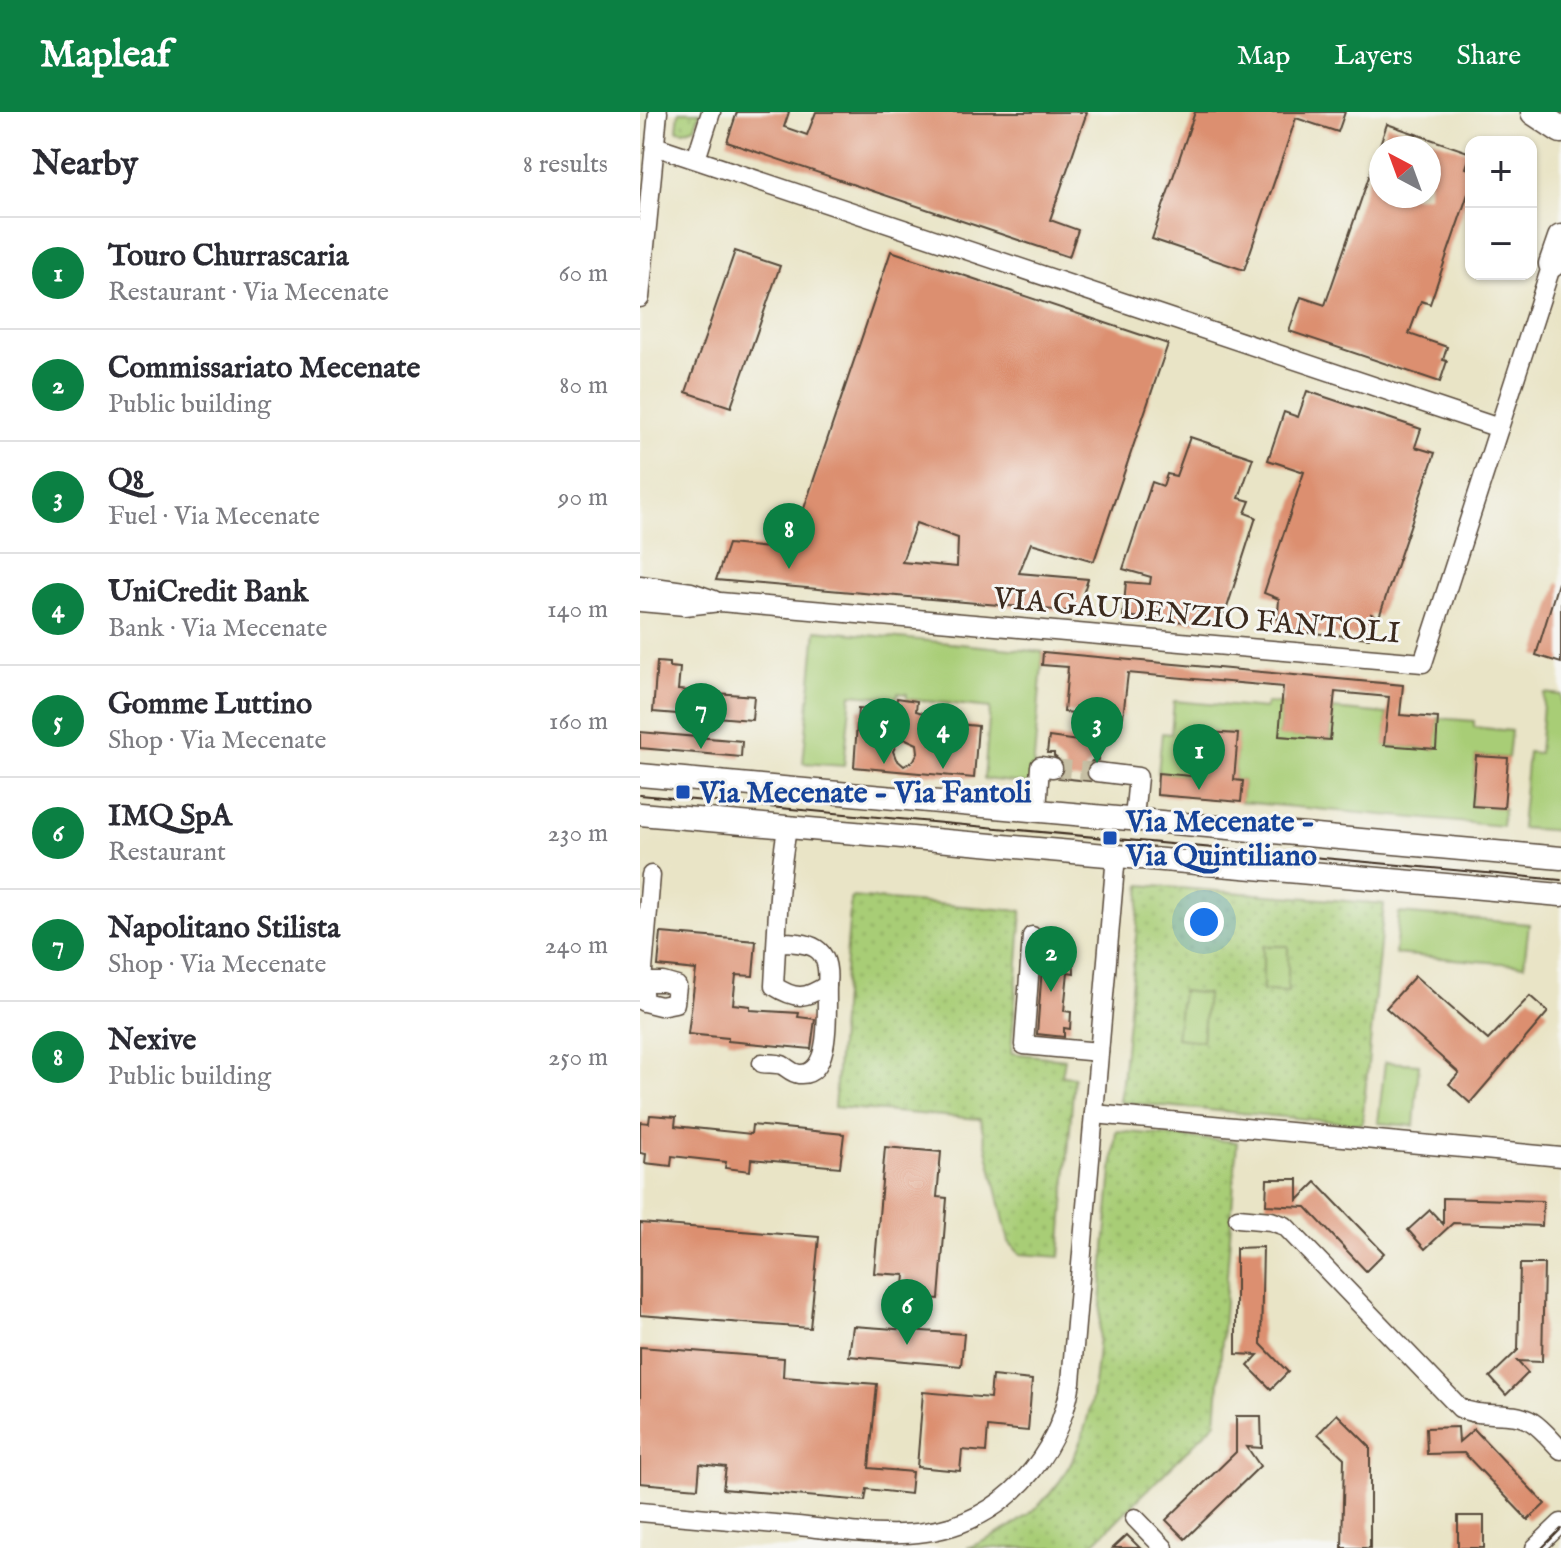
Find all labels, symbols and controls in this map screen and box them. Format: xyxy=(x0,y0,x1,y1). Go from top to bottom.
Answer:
text: Mapleaf xyxy=(40,32,170,80)
text: Map xyxy=(1237,39,1290,74)
text: Layers xyxy=(1334,39,1413,74)
text: Share xyxy=(1457,39,1521,74)
north arrow xyxy=(1369,136,1441,208)
map controls xyxy=(1465,136,1537,280)
button: + xyxy=(1465,136,1537,208)
text: Nearby xyxy=(32,143,138,186)
text: 8 results xyxy=(523,148,608,181)
button: − xyxy=(1465,208,1537,280)
text: Touro Churrascaria xyxy=(108,238,349,276)
text: 1 xyxy=(53,257,63,290)
text: 60 m xyxy=(559,257,608,290)
text: Restaurant · Via Mecenate xyxy=(108,276,389,309)
text: Commissariato Mecenate xyxy=(108,350,420,388)
text: 2 xyxy=(52,369,64,402)
text: 80 m xyxy=(559,369,608,402)
text: Public building xyxy=(108,388,271,421)
text: Q8 xyxy=(108,462,144,500)
text: 3 xyxy=(53,481,63,514)
text: 90 m xyxy=(558,481,608,514)
text: Fuel · Via Mecenate xyxy=(108,500,320,533)
pin: 8 xyxy=(763,503,815,569)
text: UniCredit Bank xyxy=(108,574,308,612)
street label: VIA GAUDENZIO FANTOLI xyxy=(991,580,1402,654)
text: 4 xyxy=(52,593,64,626)
text: 140 m xyxy=(547,593,608,626)
text: Bank · Via Mecenate xyxy=(108,612,327,645)
pin: 7 xyxy=(675,683,727,749)
text: Gomme Luttino xyxy=(108,686,312,724)
pin: 3 xyxy=(1071,697,1123,763)
pin: 5 xyxy=(858,698,910,764)
pin: 4 xyxy=(917,703,969,769)
text: 5 xyxy=(53,705,63,738)
text: 160 m xyxy=(549,705,608,738)
text: Shop · Via Mecenate xyxy=(108,724,326,757)
pin: 1 xyxy=(1173,724,1225,790)
place label: Via Mecenate - Via Fantoli xyxy=(698,775,1032,813)
marker: Via Mecenate - Via Fantoli xyxy=(674,783,692,801)
text: IMQ SpA xyxy=(108,798,232,836)
place label: Via Mecenate - Via Quintiliano xyxy=(1125,804,1317,876)
text: 6 xyxy=(53,817,63,850)
text: 230 m xyxy=(548,817,608,850)
marker: Via Mecenate - Via Quintiliano xyxy=(1101,829,1119,847)
text: Restaurant xyxy=(108,836,226,869)
your location xyxy=(1184,902,1224,942)
text: Napolitano Stilista xyxy=(108,910,340,948)
pin: 2 xyxy=(1025,926,1077,992)
text: 7 xyxy=(52,929,64,962)
text: 240 m xyxy=(545,929,608,962)
text: Shop · Via Mecenate xyxy=(108,948,326,981)
text: Nexive xyxy=(108,1022,196,1060)
text: 8 xyxy=(53,1041,63,1074)
text: 250 m xyxy=(548,1041,608,1074)
text: Public building xyxy=(108,1060,271,1093)
pin: 6 xyxy=(881,1279,933,1345)

